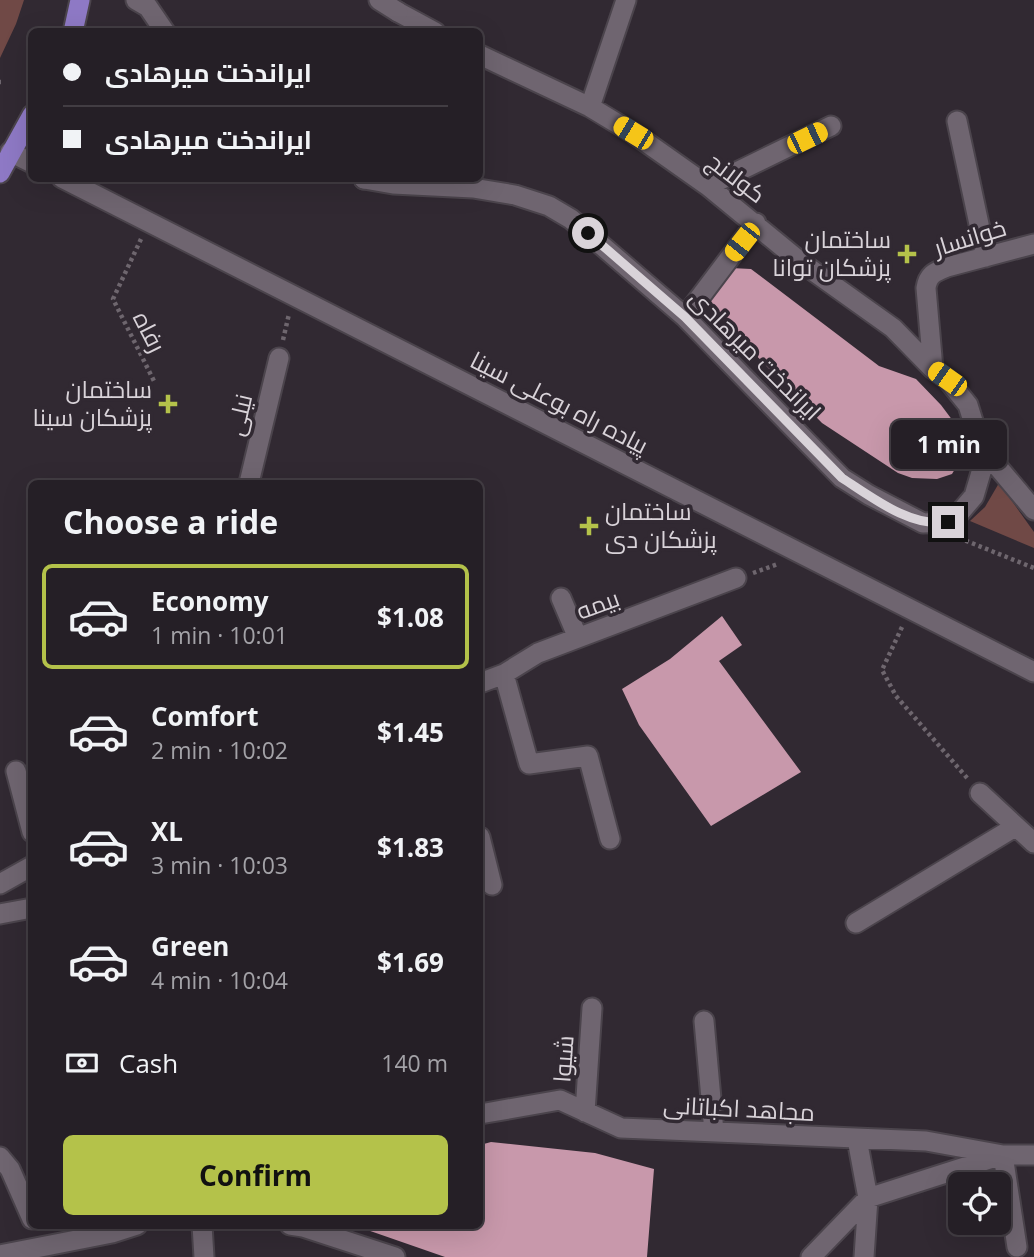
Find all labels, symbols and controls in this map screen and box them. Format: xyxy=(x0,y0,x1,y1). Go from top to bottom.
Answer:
text: ایراندخت میرهادی xyxy=(105,54,312,90)
car xyxy=(610,113,657,153)
car xyxy=(784,119,831,157)
text: ایراندخت میرهادی xyxy=(105,121,312,157)
street label: کولانج xyxy=(700,144,773,211)
street label: خوانسار xyxy=(927,210,1010,264)
route start xyxy=(572,217,604,249)
car xyxy=(721,219,764,265)
place label: ساختمان پزشکان توانا xyxy=(772,222,892,284)
marker: ساختمان پزشکان توانا xyxy=(897,244,917,264)
street label: ایراندخت میرهادی xyxy=(683,281,829,427)
street label: رفاه xyxy=(126,305,175,358)
street label: پیاده راه بوعلی سینا xyxy=(465,343,655,462)
car xyxy=(924,358,971,400)
place label: ساختمان پزشکان سینا xyxy=(32,372,153,434)
street label: نیلی xyxy=(218,390,259,439)
marker: ساختمان پزشکان سینا xyxy=(158,394,178,414)
callout: 1 min xyxy=(890,420,1006,470)
text: 1 min xyxy=(917,428,981,460)
place label: ساختمان پزشکان دی xyxy=(605,494,717,556)
text: Choose a ride xyxy=(63,500,278,543)
route end xyxy=(932,506,964,538)
marker: ساختمان پزشکان دی xyxy=(579,516,599,536)
street label: بیمه xyxy=(571,581,624,627)
text: Economy xyxy=(151,583,269,619)
icon: car xyxy=(67,585,130,648)
text: $1.08 xyxy=(377,599,444,635)
text: 1 min · 10:01 xyxy=(151,619,288,651)
text: Comfort xyxy=(151,698,258,734)
icon: car xyxy=(67,700,130,763)
text: $1.45 xyxy=(377,714,444,750)
text: 2 min · 10:02 xyxy=(151,734,288,766)
text: XL xyxy=(151,813,183,849)
icon: car xyxy=(67,815,130,878)
text: $1.83 xyxy=(377,829,444,865)
text: 3 min · 10:03 xyxy=(151,849,288,881)
text: Green xyxy=(151,928,229,964)
icon: car xyxy=(67,930,130,993)
text: $1.69 xyxy=(377,944,444,980)
text: 4 min · 10:04 xyxy=(151,964,288,996)
street label: شیوا xyxy=(544,1034,581,1084)
icon: cash xyxy=(63,1044,101,1082)
text: Cash xyxy=(119,1045,178,1081)
text: 140 m xyxy=(381,1047,448,1079)
street label: مجاهد اکباتانی xyxy=(662,1087,816,1128)
button: Confirm xyxy=(63,1135,448,1215)
map controls xyxy=(948,1172,1011,1235)
button: locate xyxy=(948,1172,1011,1235)

